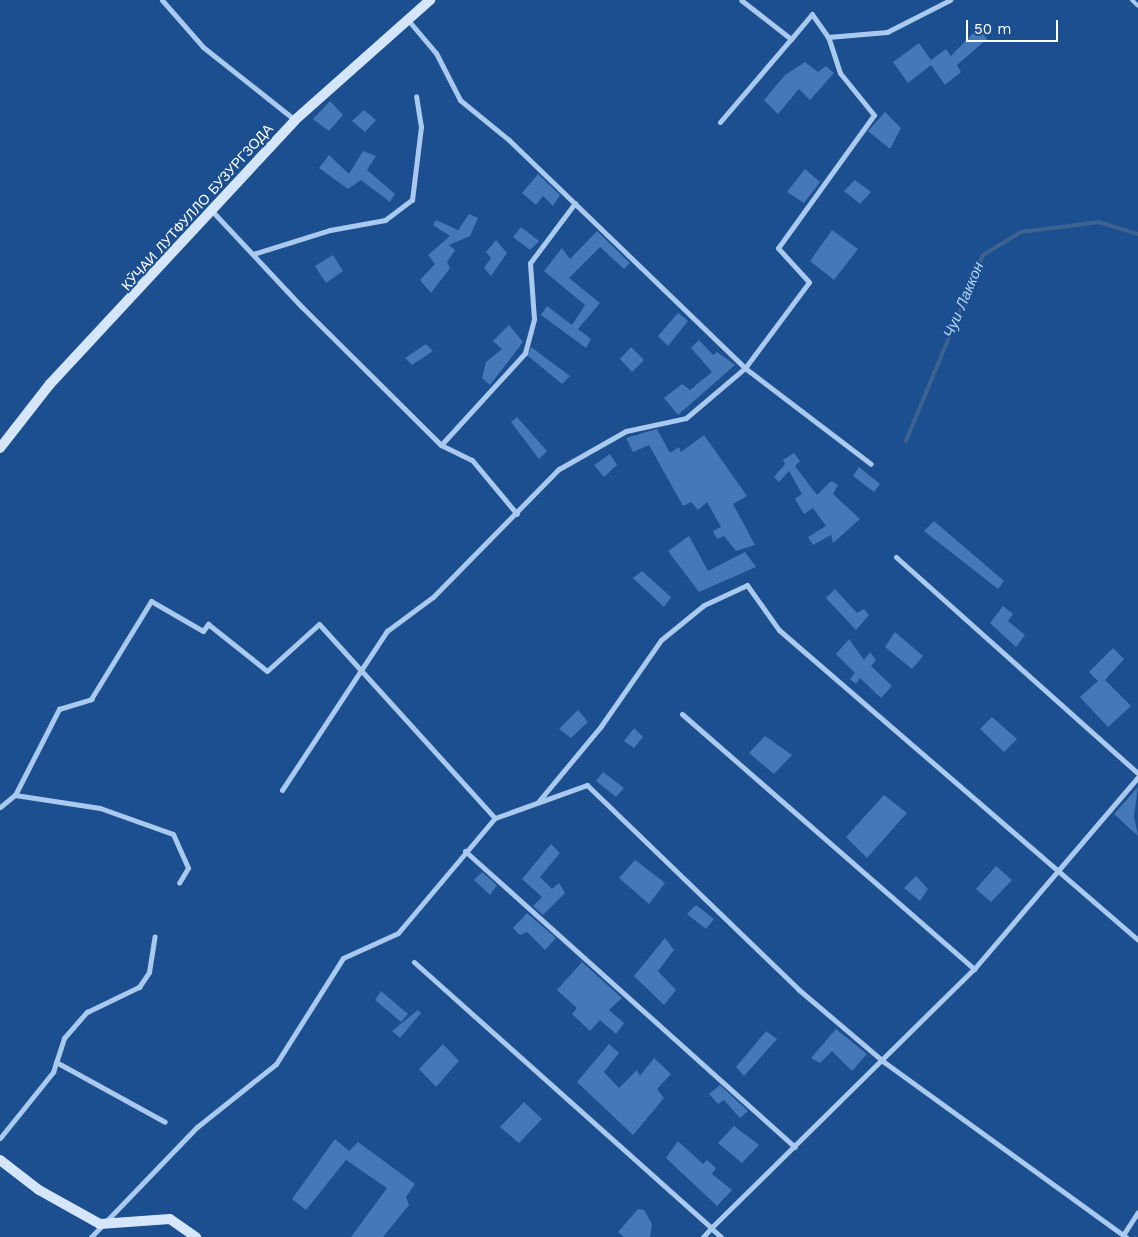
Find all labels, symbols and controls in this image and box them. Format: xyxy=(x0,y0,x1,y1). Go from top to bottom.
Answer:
scale bar xyxy=(968,10,1060,42)
text: 50 m xyxy=(974,20,1011,38)
street label: КӮЧАИ ЛУТФУЛЛО БУЗУРГЗОДА xyxy=(118,120,276,294)
water label: Чуи Лаккон xyxy=(940,259,988,341)

